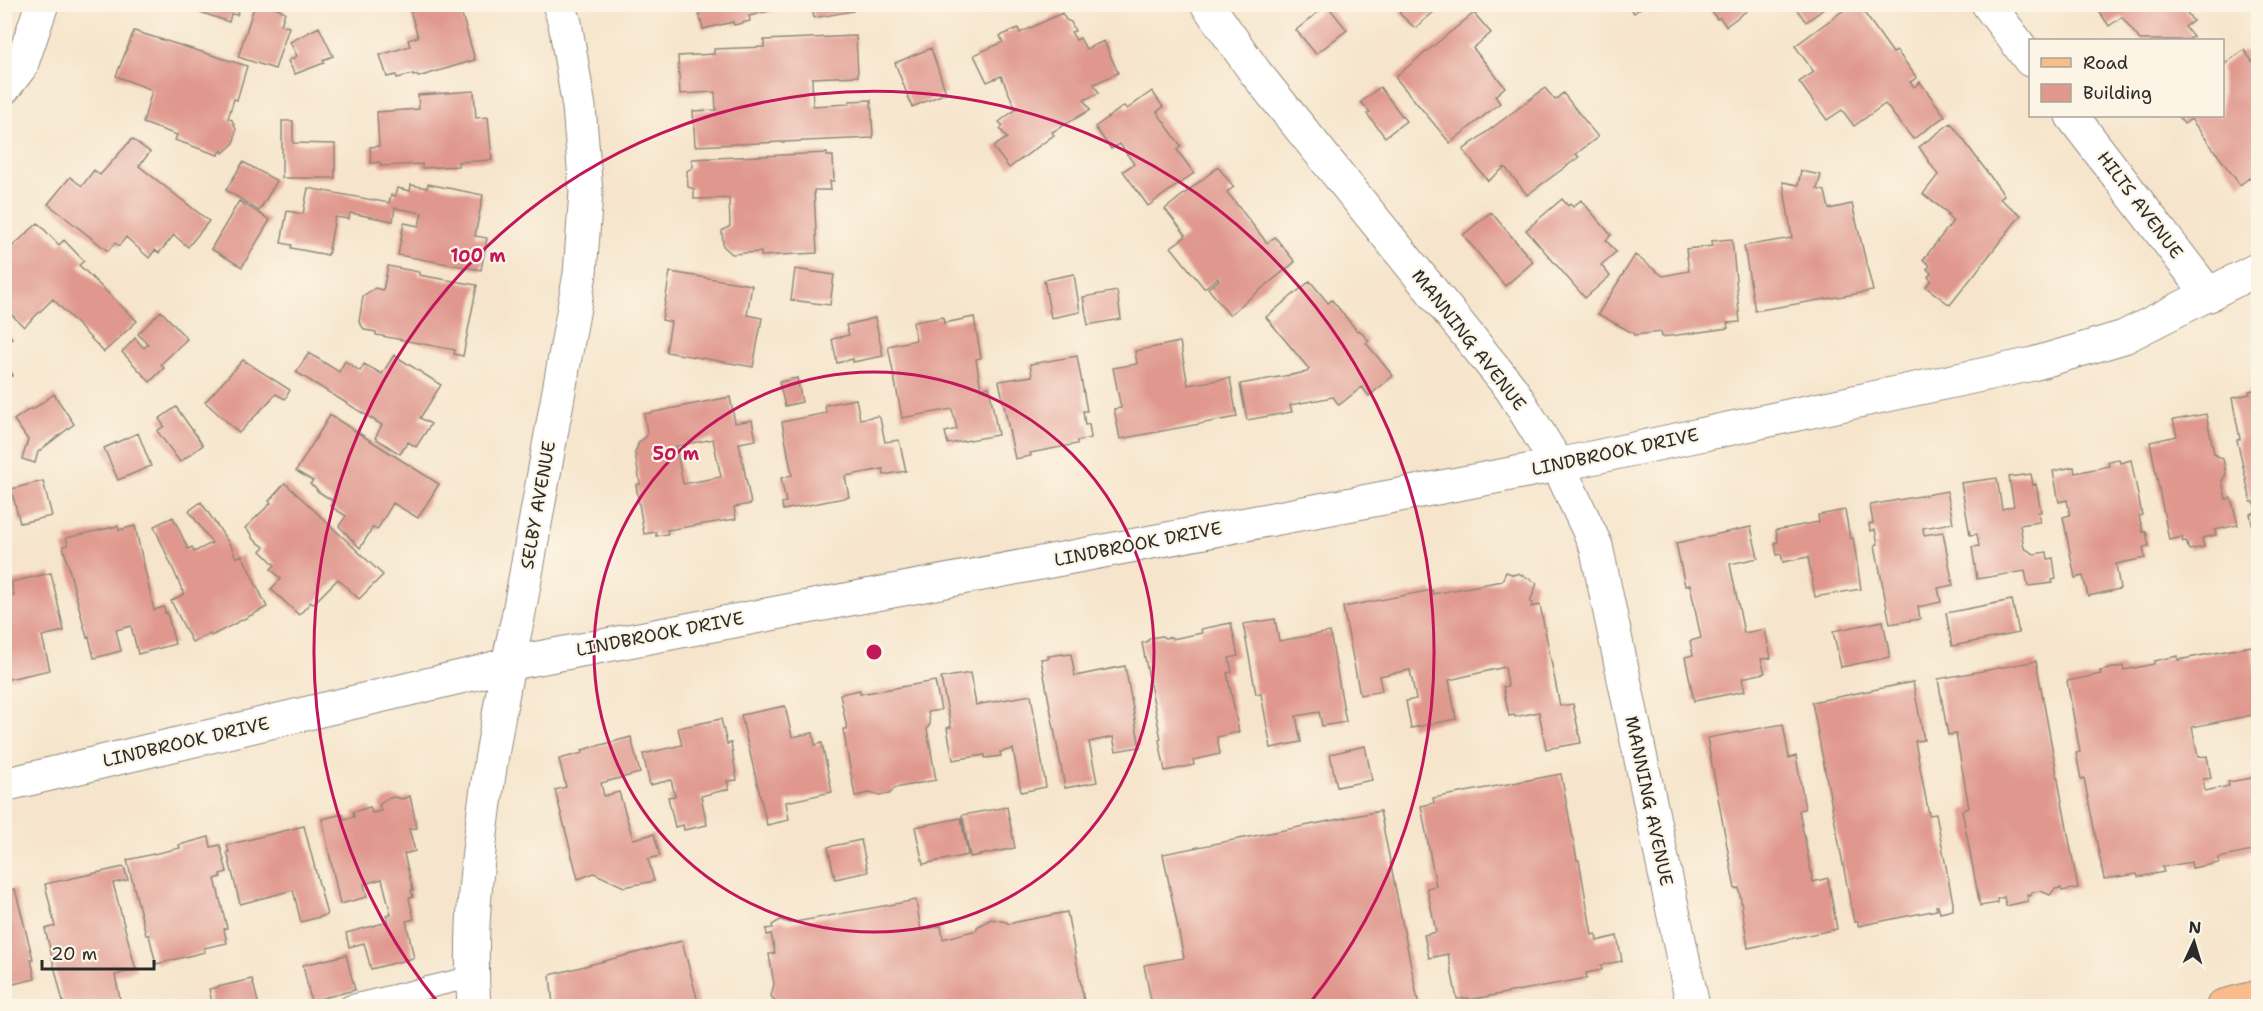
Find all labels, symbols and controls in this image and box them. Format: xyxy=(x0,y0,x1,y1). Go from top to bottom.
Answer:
legend xyxy=(2029,39,2224,117)
text: Road xyxy=(2083,51,2128,75)
text: Building xyxy=(2083,81,2152,105)
street label: HILTS AVENUE xyxy=(2092,146,2188,264)
text: 100 m xyxy=(450,244,506,268)
street label: MANNING AVENUE xyxy=(1406,264,1532,416)
street label: LINDBROOK DRIVE xyxy=(1529,423,1701,481)
street label: SELBY AVENUE xyxy=(515,439,561,571)
text: 50 m xyxy=(653,442,700,466)
street label: LINDBROOK DRIVE xyxy=(1052,516,1224,572)
street label: LINDBROOK DRIVE xyxy=(574,606,746,662)
centre of rings xyxy=(864,642,884,662)
street label: LINDBROOK DRIVE xyxy=(100,711,272,773)
street label: MANNING AVENUE xyxy=(1619,714,1679,888)
north arrow xyxy=(2164,912,2224,972)
text: N xyxy=(2188,917,2202,938)
scale bar xyxy=(42,933,154,971)
text: 20 m xyxy=(51,942,97,966)

